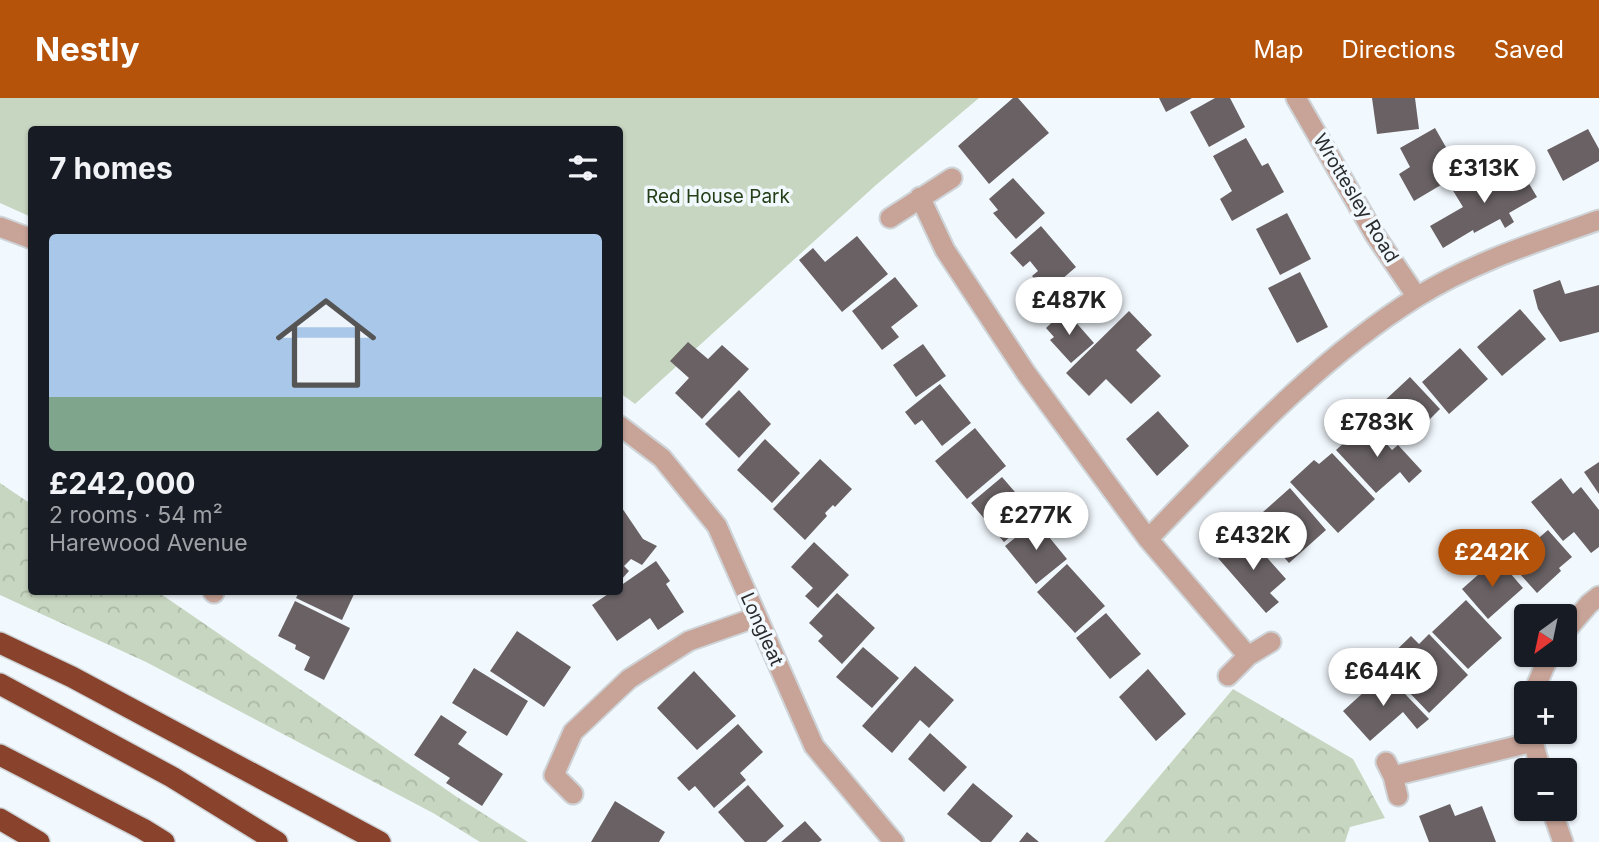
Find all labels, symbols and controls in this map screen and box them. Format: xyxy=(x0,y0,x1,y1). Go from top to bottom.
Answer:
text: Nestly xyxy=(35,29,140,69)
text: Map xyxy=(1254,35,1303,64)
text: Directions xyxy=(1341,35,1456,64)
text: Saved xyxy=(1494,35,1564,64)
street label: Wrottesley Road xyxy=(1308,129,1404,267)
pin: £313K xyxy=(1435,146,1533,205)
icon: filters xyxy=(564,149,602,187)
text: 7 homes xyxy=(49,150,173,186)
text: £313K xyxy=(1449,154,1519,182)
park label: Red House Park xyxy=(646,185,791,208)
pin: £487K xyxy=(1020,278,1118,337)
icon: home xyxy=(263,280,389,406)
text: £487K xyxy=(1031,286,1107,314)
pin: £783K xyxy=(1328,400,1426,459)
text: £783K xyxy=(1340,408,1414,436)
text: £242,000 xyxy=(49,465,196,501)
pin: £277K xyxy=(987,492,1085,552)
text: 2 rooms · 54 m² xyxy=(49,501,223,529)
text: £277K xyxy=(1000,501,1072,529)
pin: £432K xyxy=(1204,512,1302,572)
text: £432K xyxy=(1215,521,1291,549)
text: Harewood Avenue xyxy=(49,529,248,557)
pin: £242K xyxy=(1443,530,1541,589)
text: £242K xyxy=(1454,538,1530,566)
street label: Longleat xyxy=(736,589,788,669)
north arrow xyxy=(1514,604,1577,667)
map controls xyxy=(1514,604,1577,821)
pin: £644K xyxy=(1334,648,1432,708)
text: £644K xyxy=(1344,657,1422,685)
button: + xyxy=(1514,681,1577,744)
button: − xyxy=(1514,758,1577,821)

